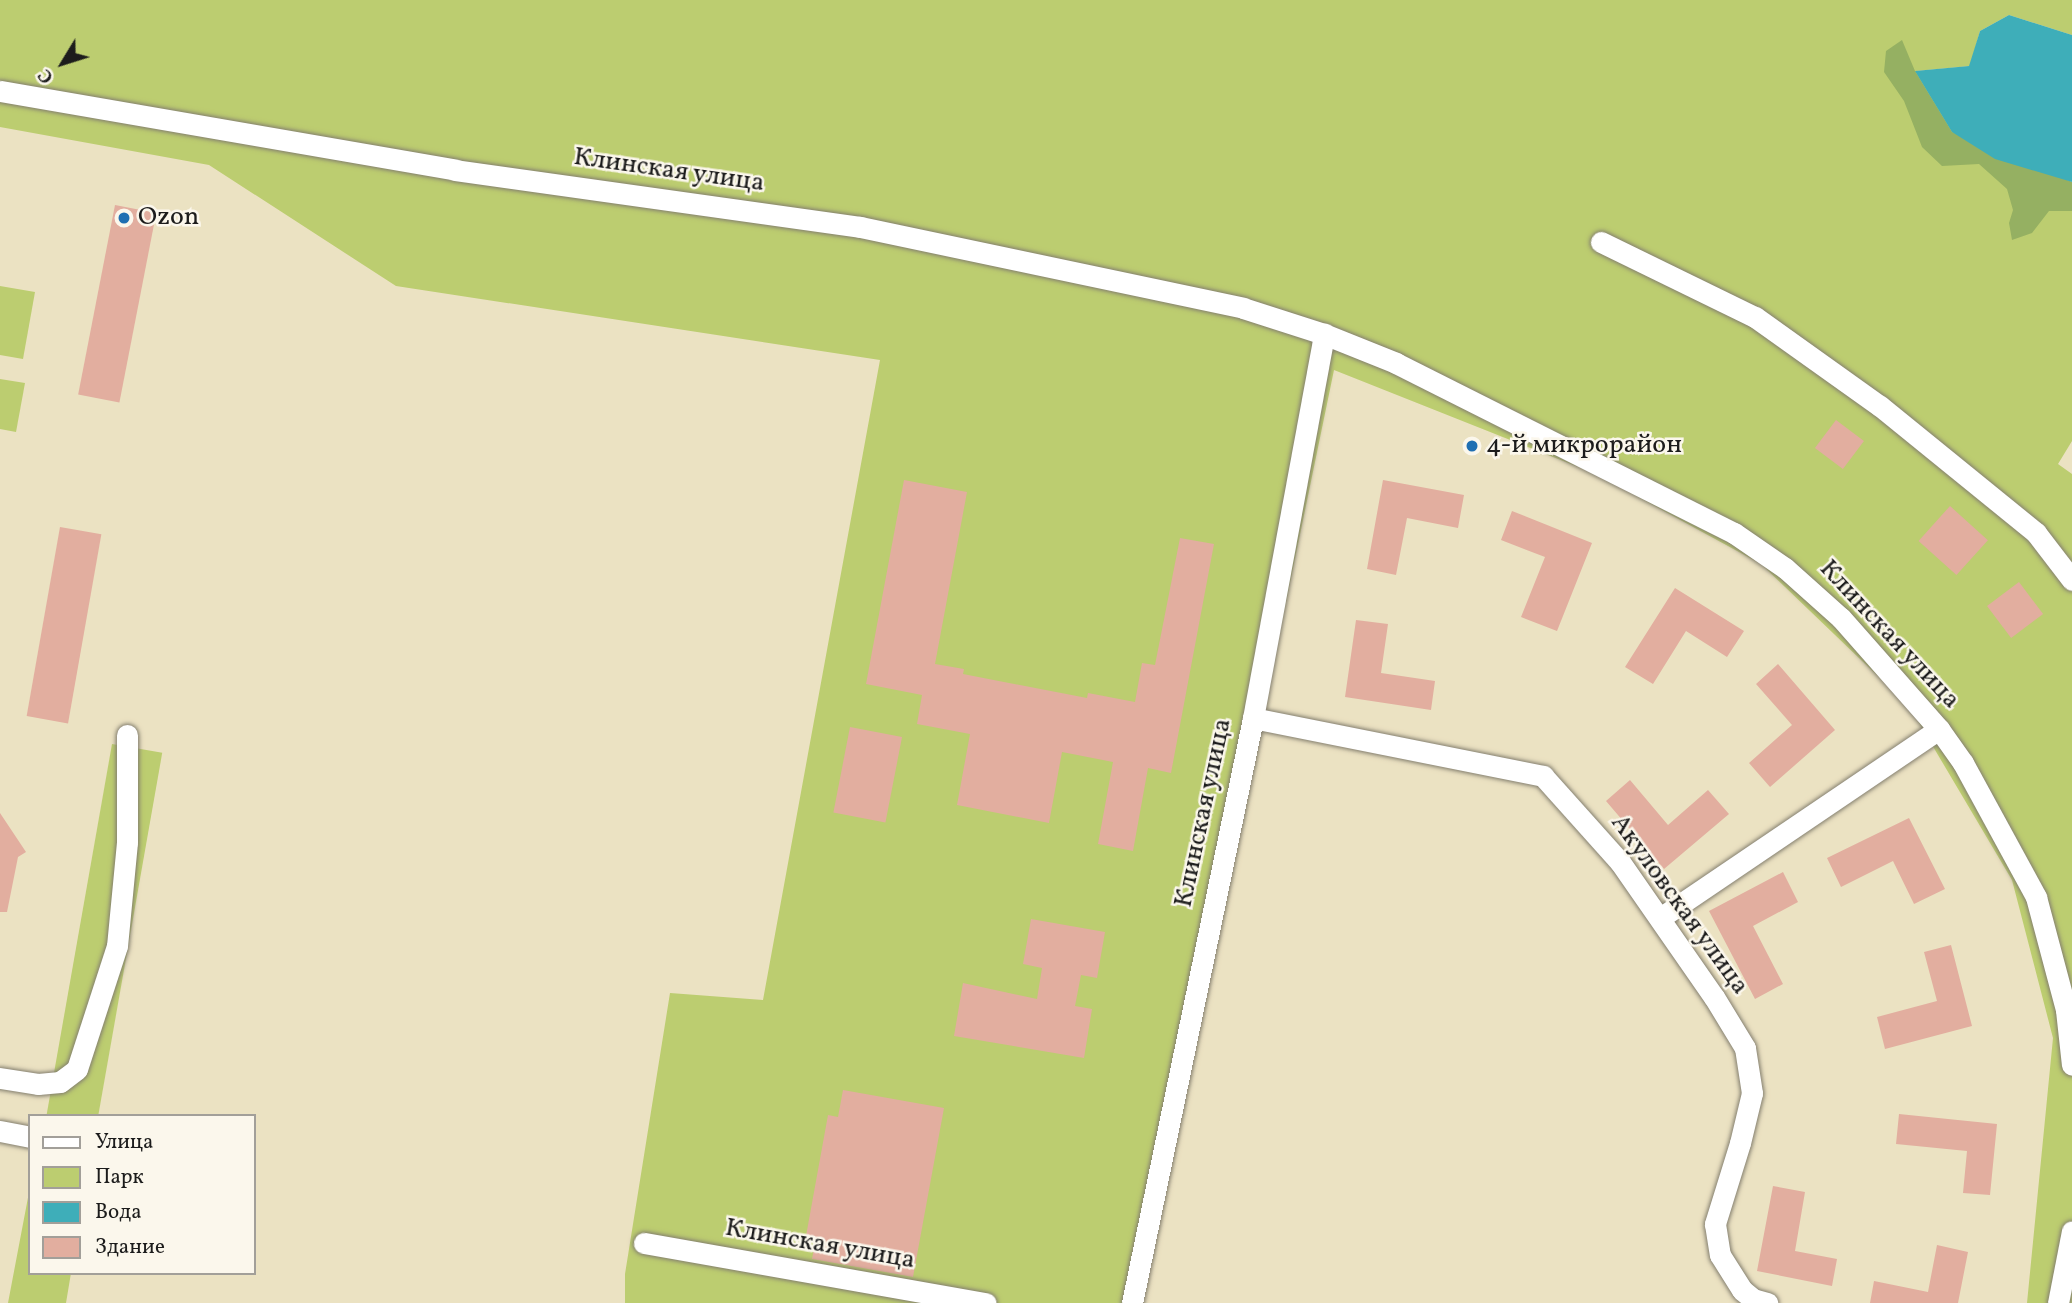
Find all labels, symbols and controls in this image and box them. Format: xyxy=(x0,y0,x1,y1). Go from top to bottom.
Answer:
north arrow xyxy=(28,28,98,98)
text: С xyxy=(32,63,60,89)
street label: Клинская улица xyxy=(571,142,767,200)
place label: Ozon xyxy=(138,202,199,234)
marker: Ozon xyxy=(116,210,132,226)
place label: 4-й микрорайон xyxy=(1486,430,1682,462)
marker: 4-й микрорайон xyxy=(1464,438,1480,454)
street label: Клинская улица xyxy=(1812,554,1966,716)
street label: Клинская улица xyxy=(1169,715,1239,911)
street label: Акуловская улица xyxy=(1603,808,1755,1002)
legend xyxy=(28,1114,256,1275)
text: Улица xyxy=(95,1128,153,1157)
text: Парк xyxy=(95,1163,144,1192)
text: Вода xyxy=(95,1198,142,1227)
street label: Клинская улица xyxy=(722,1213,918,1277)
text: Здание xyxy=(95,1233,165,1262)

